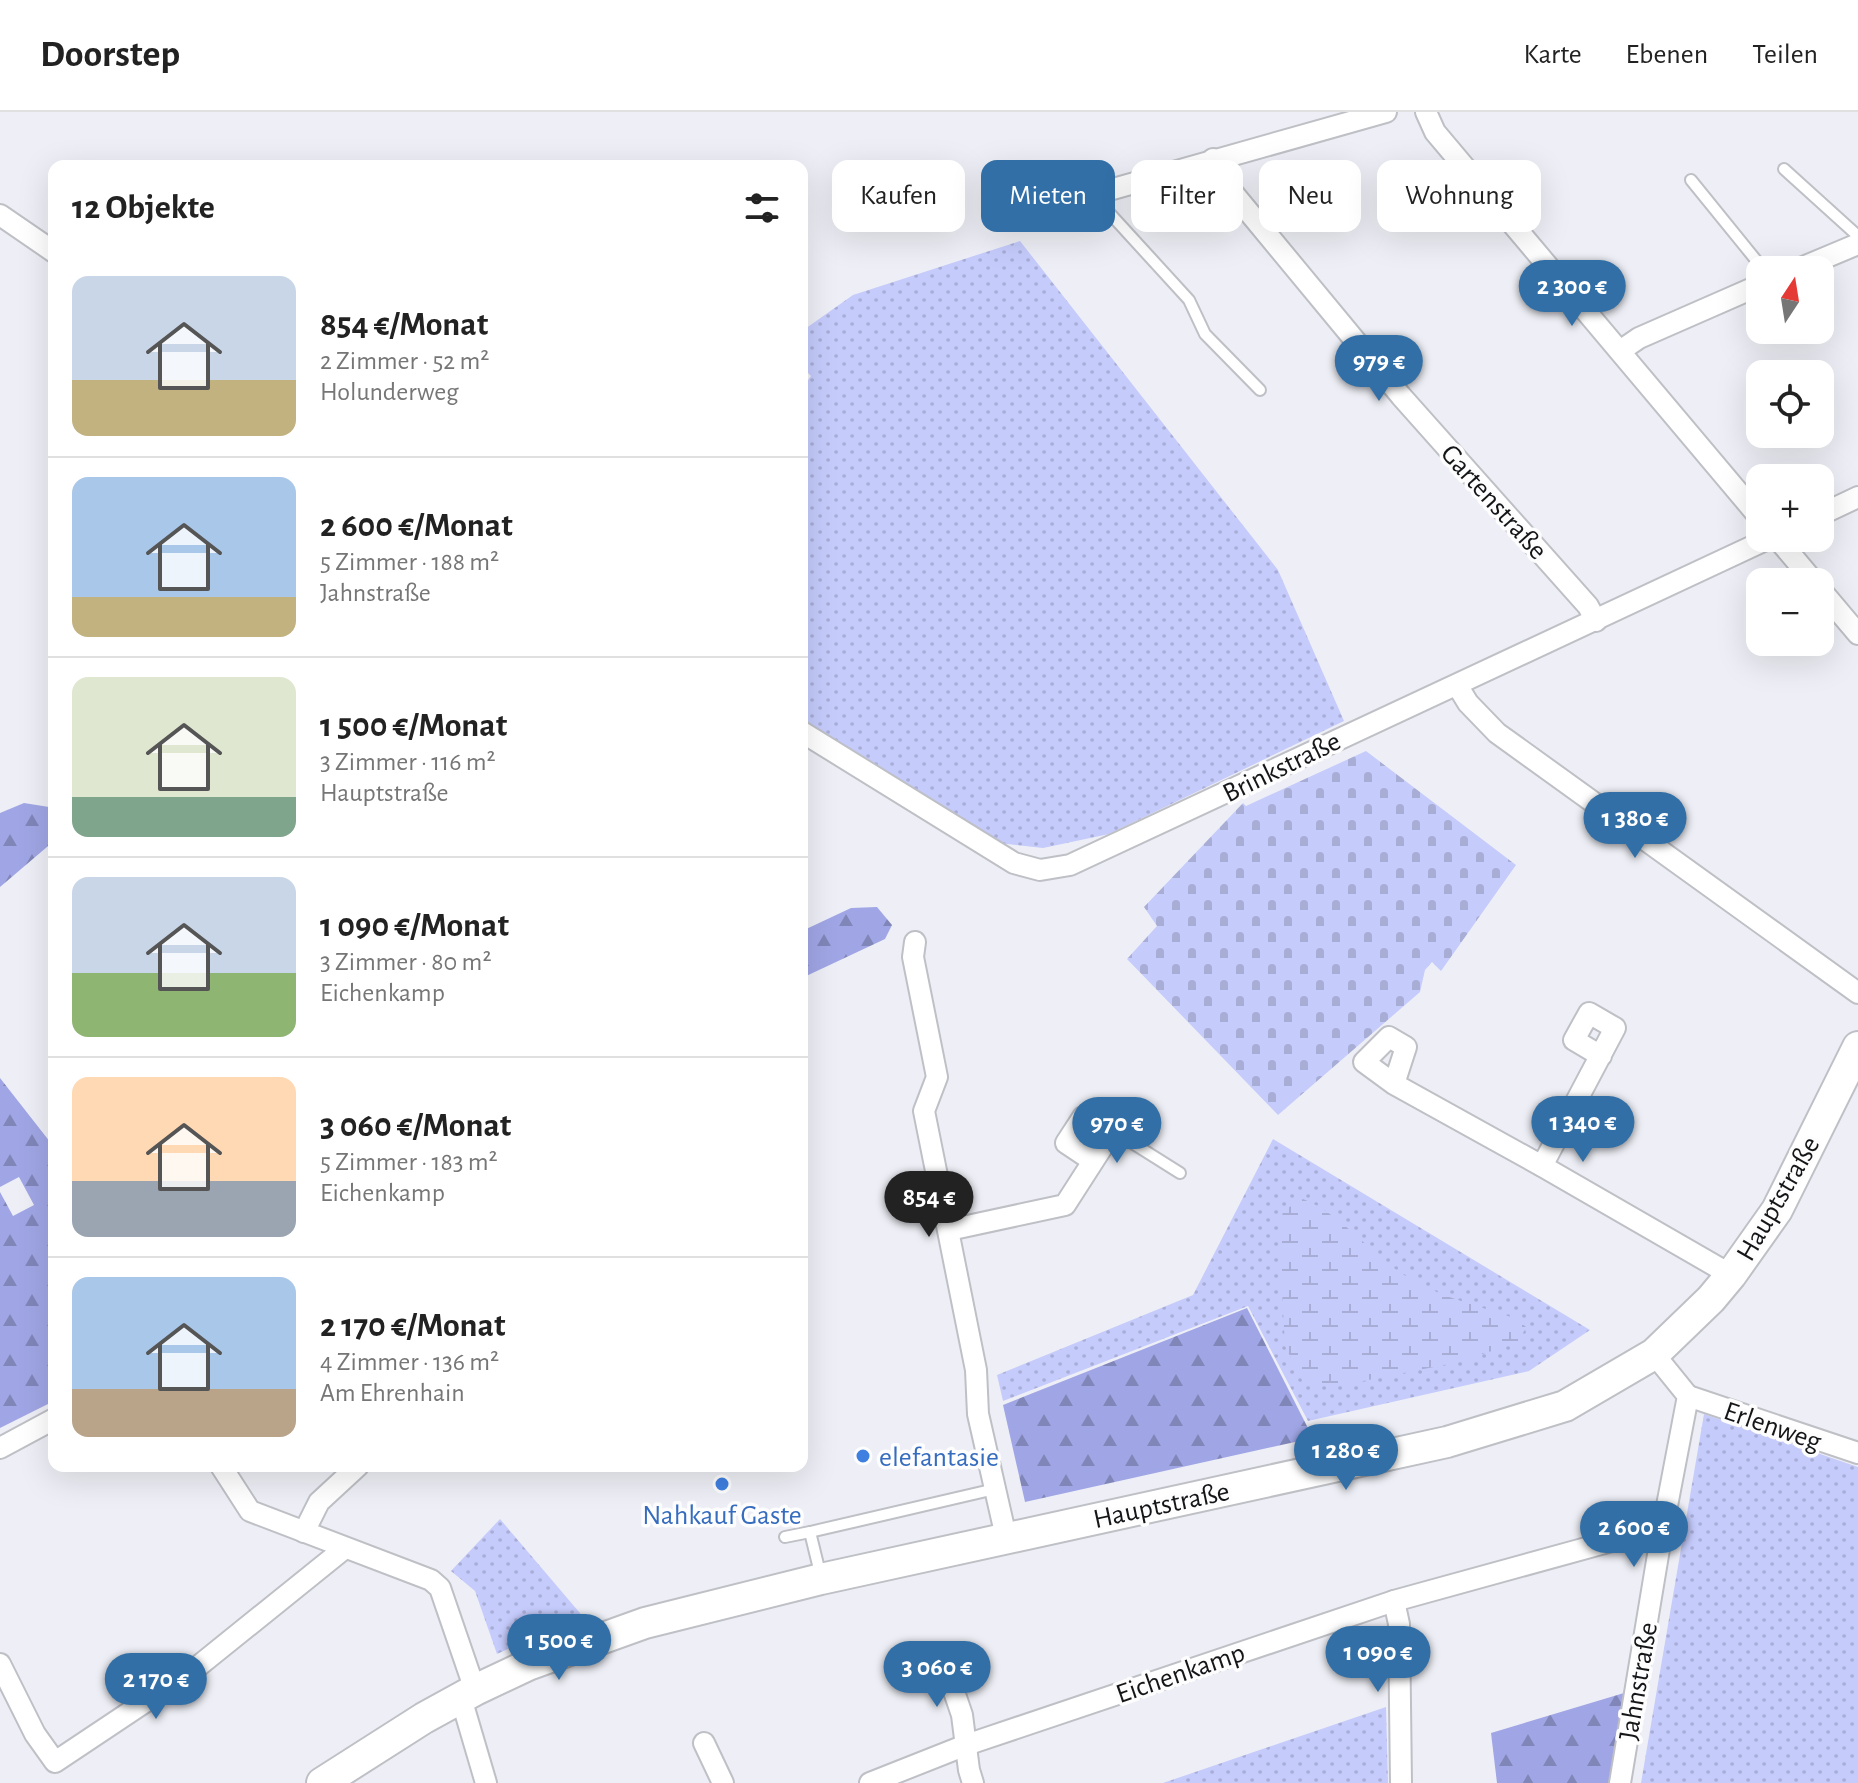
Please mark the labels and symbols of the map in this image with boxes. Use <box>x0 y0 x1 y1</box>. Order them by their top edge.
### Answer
north arrow <box>1746 256 1834 344</box>
pin: 2 300 € <box>1498 260 1646 328</box>
pin: 979 € <box>1323 335 1435 403</box>
street label: Gartenstraße <box>1435 440 1552 565</box>
street label: Brinkstraße <box>1219 727 1345 808</box>
pin: 1 380 € <box>1561 792 1709 860</box>
pin: 1 340 € <box>1509 1096 1657 1164</box>
pin: 970 € <box>1061 1097 1173 1165</box>
street label: Hauptstraße <box>1732 1132 1825 1266</box>
pin: 854 € <box>873 1171 985 1239</box>
street label: Erlenweg <box>1720 1397 1825 1457</box>
pin: 1 280 € <box>1272 1424 1420 1492</box>
place label: elefantasie <box>879 1444 999 1472</box>
marker: elefantasie <box>854 1447 872 1465</box>
marker: Nahkauf Gaste <box>713 1475 731 1493</box>
street label: Hauptstraße <box>1091 1478 1232 1534</box>
pin: 2 600 € <box>1560 1501 1708 1569</box>
place label: Nahkauf Gaste <box>642 1502 802 1530</box>
pin: 1 500 € <box>485 1614 633 1682</box>
street label: Jahnstraße <box>1615 1620 1663 1742</box>
pin: 1 090 € <box>1304 1626 1452 1694</box>
street label: Eichenkamp <box>1113 1639 1249 1709</box>
pin: 3 060 € <box>863 1641 1011 1709</box>
pin: 2 170 € <box>82 1653 230 1721</box>

